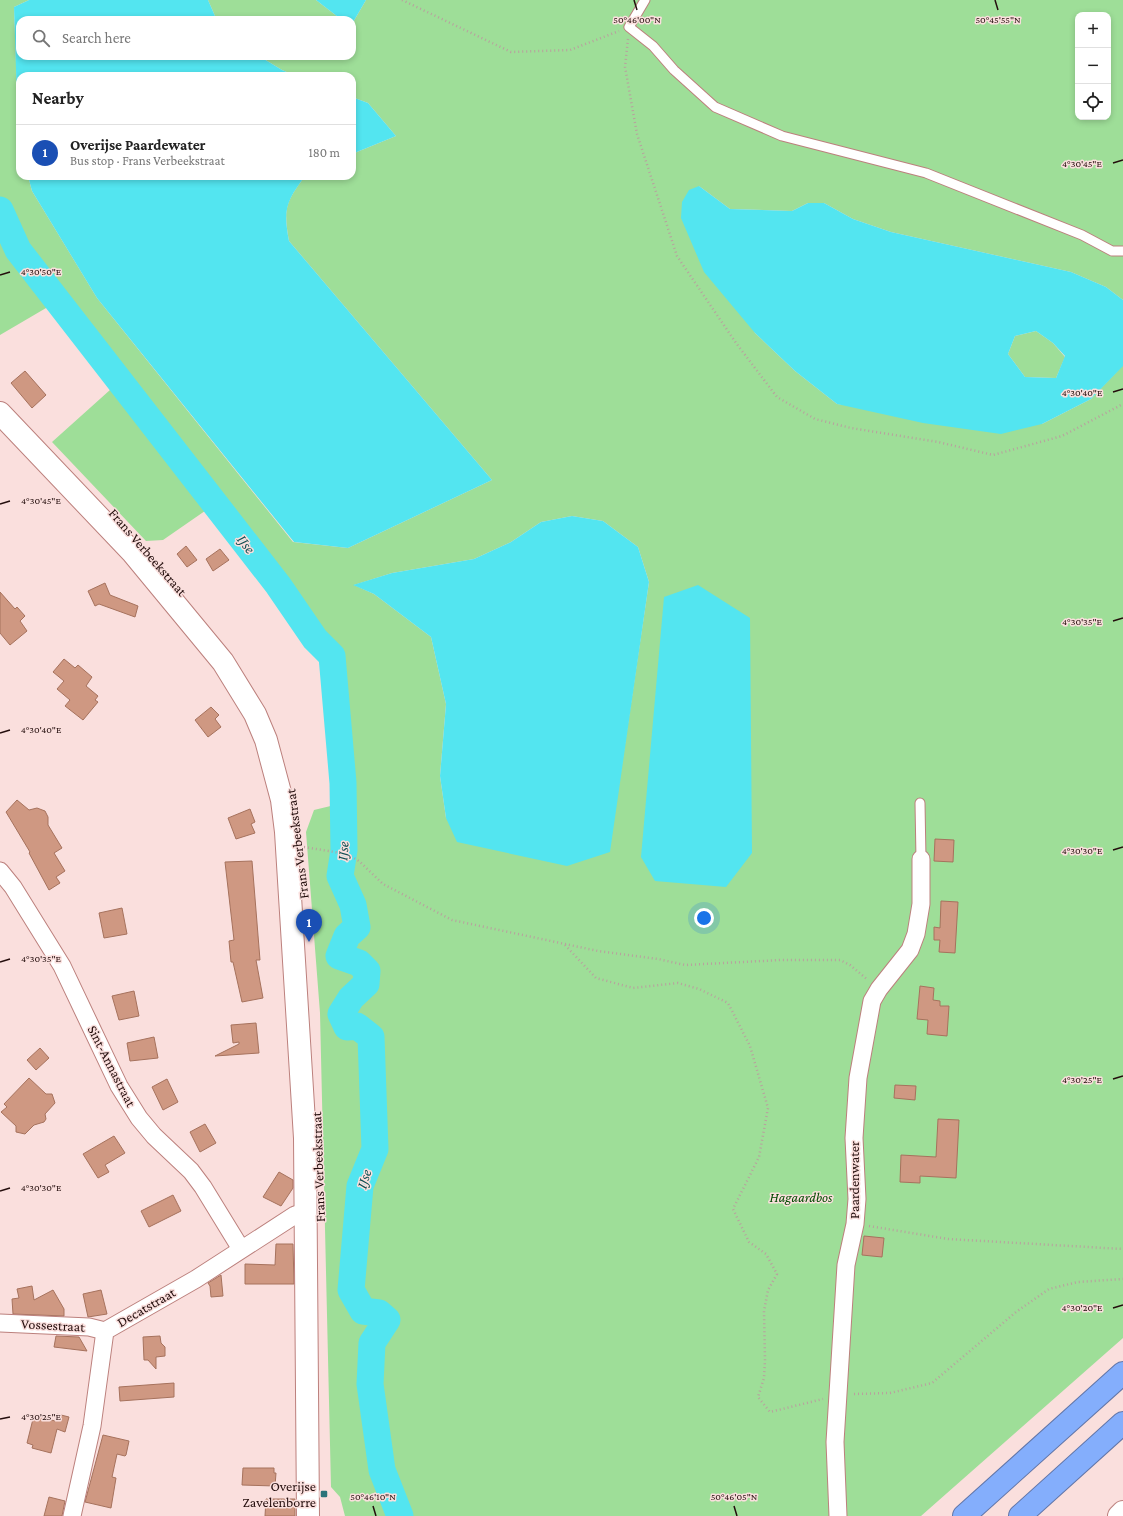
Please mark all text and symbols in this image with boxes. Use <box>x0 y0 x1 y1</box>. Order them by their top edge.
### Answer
map controls <box>1075 12 1111 120</box>
button: + <box>1075 12 1111 48</box>
text: 50°46'00"N <box>613 14 661 25</box>
text: 50°45'55"N <box>975 14 1021 25</box>
search box <box>16 16 356 60</box>
icon: search <box>30 27 52 49</box>
text: Search here <box>62 30 131 46</box>
button: − <box>1075 48 1111 84</box>
button: locate <box>1075 84 1111 120</box>
text: Nearby <box>32 89 84 108</box>
text: Overijse Paardewater <box>70 137 206 153</box>
text: 1 <box>43 145 47 160</box>
text: 180 m <box>308 145 340 160</box>
text: Bus stop · Frans Verbeekstraat <box>70 153 225 168</box>
text: 4°30'45"E <box>1062 158 1102 169</box>
text: 4°30'50"E <box>21 266 62 277</box>
text: 4°30'40"E <box>1062 387 1103 398</box>
text: 4°30'45"E <box>21 495 61 506</box>
street label: Frans Verbeekstraat <box>106 505 191 599</box>
water label: IJse <box>233 531 258 557</box>
text: 4°30'35"E <box>1062 616 1102 627</box>
text: 4°30'40"E <box>21 724 62 735</box>
street label: Frans Verbeekstraat <box>282 788 312 900</box>
water label: IJse <box>334 841 353 861</box>
text: 4°30'30"E <box>1062 845 1103 856</box>
your location <box>694 908 714 928</box>
pin: 1 <box>296 909 322 942</box>
text: 4°30'35"E <box>21 953 61 964</box>
street label: Sint-Annastraat <box>85 1023 140 1110</box>
text: 4°30'25"E <box>1062 1074 1103 1085</box>
street label: Frans Verbeekstraat <box>308 1111 328 1223</box>
street label: Paardenwater <box>846 1141 862 1219</box>
water label: IJse <box>354 1167 376 1191</box>
text: 4°30'30"E <box>21 1182 62 1193</box>
park label: Hagaardbos <box>770 1189 833 1205</box>
street label: Decatstraat <box>114 1284 178 1330</box>
text: 4°30'20"E <box>1062 1302 1103 1313</box>
street label: Vossestraat <box>21 1315 86 1335</box>
text: 4°30'25"E <box>21 1411 62 1422</box>
place label: Overijse Zavelenborre <box>243 1478 316 1510</box>
marker: Overijse Zavelenborre <box>319 1489 329 1499</box>
text: 50°46'10"N <box>350 1491 396 1502</box>
text: 50°46'05"N <box>711 1491 758 1502</box>

